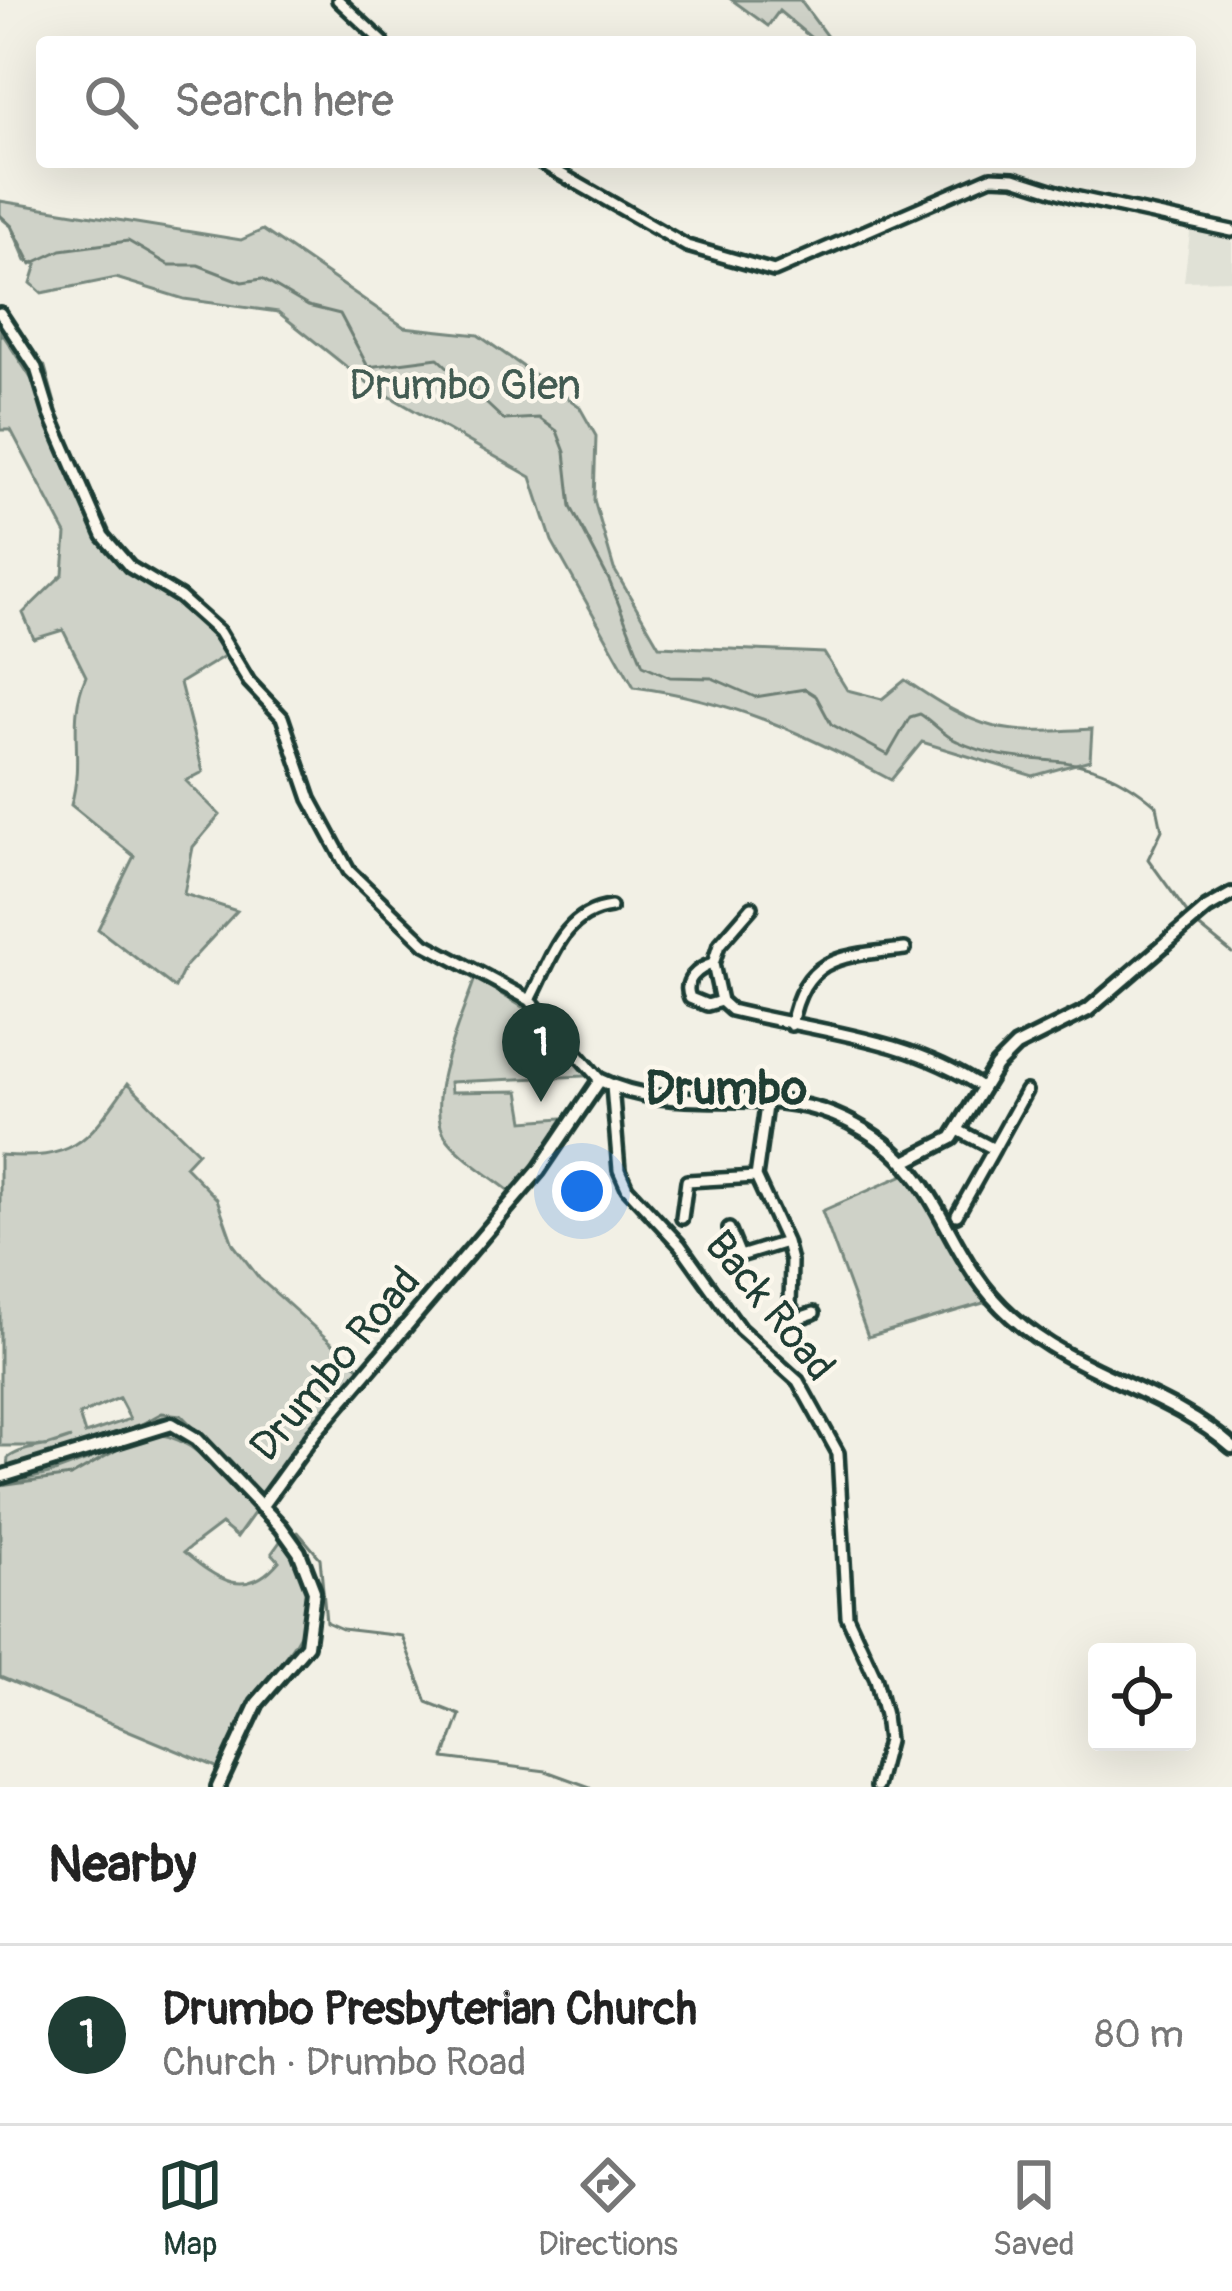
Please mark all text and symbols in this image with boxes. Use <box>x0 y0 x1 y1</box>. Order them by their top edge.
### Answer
search box <box>36 36 1196 168</box>
icon: search <box>78 69 144 135</box>
text: Search here <box>174 74 394 130</box>
park label: Drumbo Glen <box>349 360 581 412</box>
pin: 1 <box>502 1003 580 1102</box>
district label: Drumbo <box>645 1059 807 1119</box>
your location <box>552 1161 612 1221</box>
street label: Back Road <box>693 1221 846 1392</box>
street label: Drumbo Road <box>239 1257 432 1472</box>
map controls <box>1088 1643 1196 1751</box>
button: locate <box>1088 1643 1196 1751</box>
text: Nearby <box>48 1833 196 1897</box>
text: Drumbo Presbyterian Church <box>162 1982 697 2038</box>
text: 1 <box>79 2010 95 2059</box>
text: 80 m <box>1095 2010 1184 2059</box>
text: Church · Drumbo Road <box>162 2038 526 2087</box>
tab: Map <box>157 2152 223 2265</box>
tab: Directions <box>538 2152 678 2265</box>
tab: Saved <box>993 2152 1075 2265</box>

